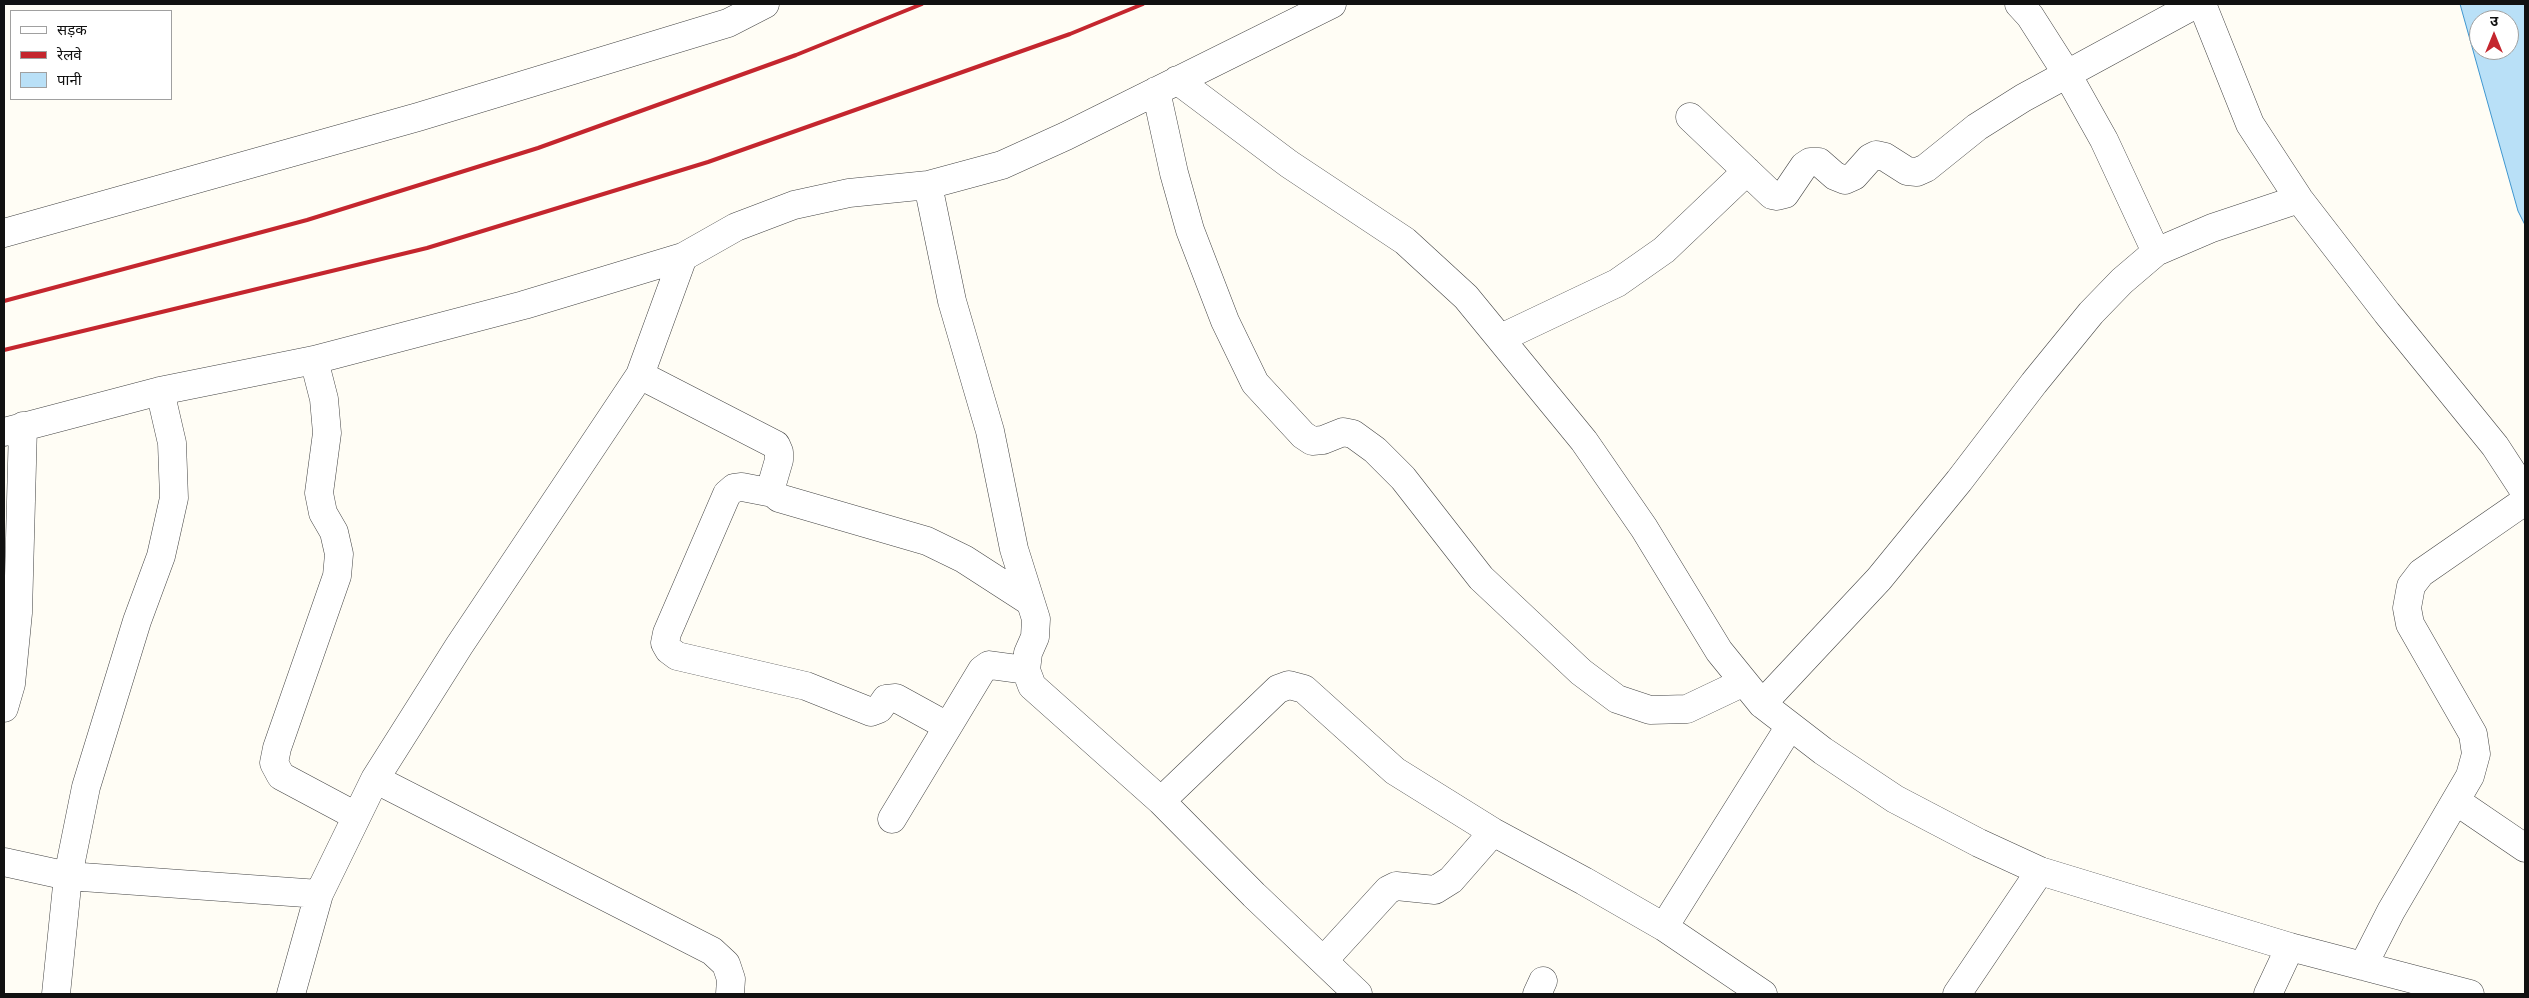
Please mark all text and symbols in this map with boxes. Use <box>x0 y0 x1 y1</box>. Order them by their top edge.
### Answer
legend <box>10 10 172 100</box>
north arrow <box>2469 10 2519 60</box>
text: उ <box>2490 11 2498 30</box>
text: सड़क <box>57 19 87 39</box>
text: रेलवे <box>57 44 82 64</box>
text: पानी <box>57 69 82 89</box>

